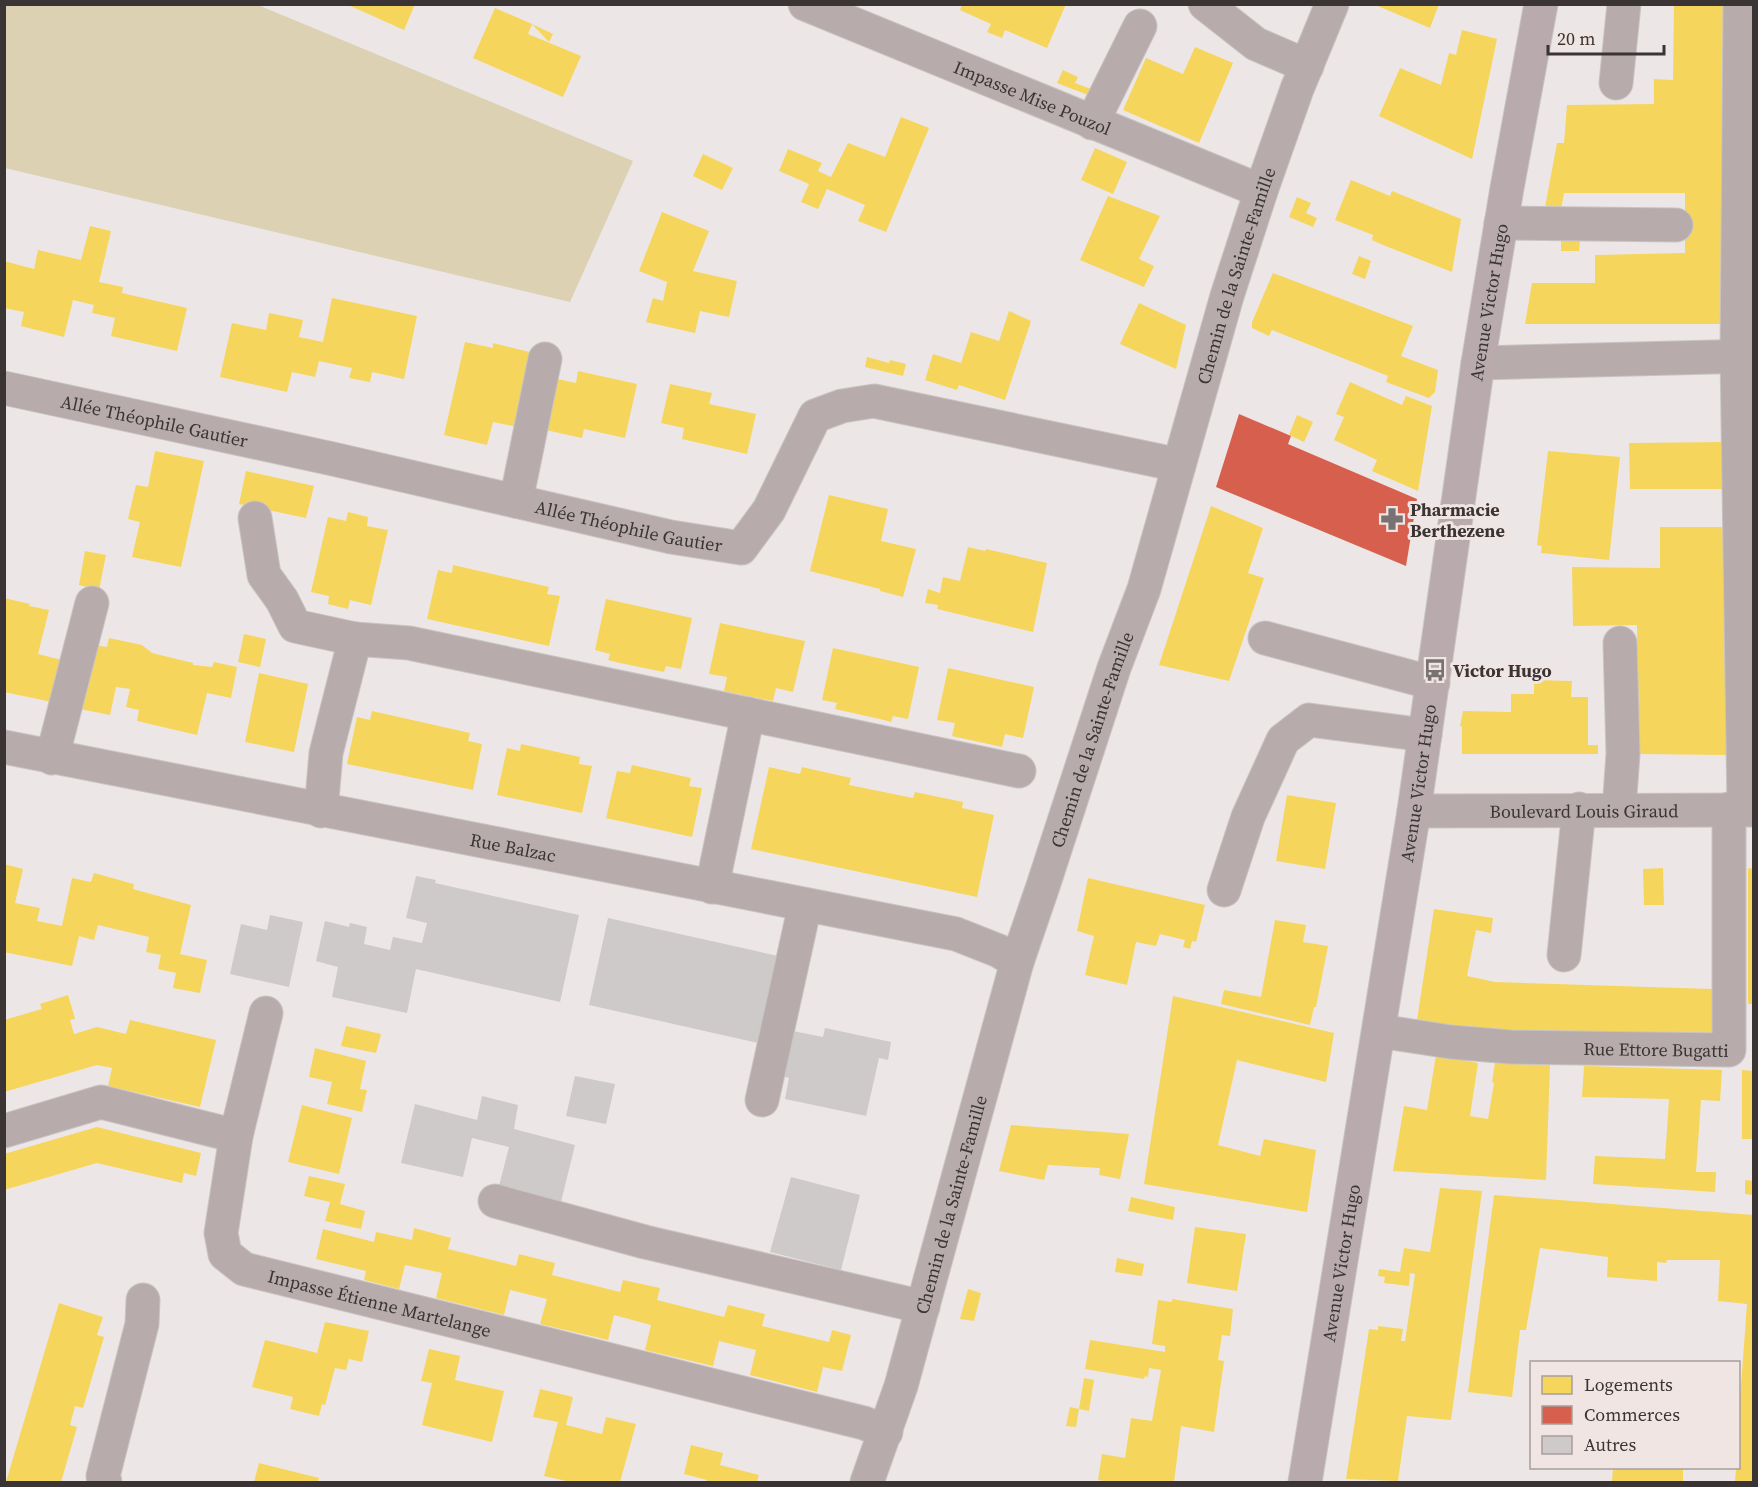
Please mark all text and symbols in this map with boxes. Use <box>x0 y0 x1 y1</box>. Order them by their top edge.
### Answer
scale bar <box>1548 18 1664 56</box>
text: 20 m <box>1557 26 1595 51</box>
street label: Impasse Mise Pouzol <box>950 54 1115 141</box>
street label: Chemin de la Sainte-Famille <box>1190 164 1281 387</box>
street label: Avenue Victor Hugo <box>1463 221 1513 383</box>
street label: Allée Théophile Gautier <box>59 388 251 453</box>
street label: Allée Théophile Gautier <box>533 494 725 557</box>
place label: Pharmacie Berthezene <box>1410 497 1505 543</box>
pharmacy icon: Pharmacie Berthezene <box>1379 506 1405 532</box>
street label: Chemin de la Sainte-Famille <box>1044 628 1139 851</box>
bus stop icon: Victor Hugo <box>1422 657 1448 683</box>
place label: Victor Hugo <box>1453 658 1552 683</box>
street label: Avenue Victor Hugo <box>1393 702 1442 864</box>
street label: Boulevard Louis Giraud <box>1490 798 1678 823</box>
street label: Rue Balzac <box>468 826 559 868</box>
street label: Rue Ettore Bugatti <box>1583 1035 1729 1062</box>
street label: Chemin de la Sainte-Famille <box>909 1092 993 1317</box>
street label: Avenue Victor Hugo <box>1315 1182 1366 1344</box>
street label: Impasse Étienne Martelange <box>265 1263 494 1342</box>
legend <box>1530 1361 1740 1469</box>
text: Logements <box>1584 1372 1673 1397</box>
text: Commerces <box>1584 1402 1680 1427</box>
text: Autres <box>1584 1432 1637 1457</box>

